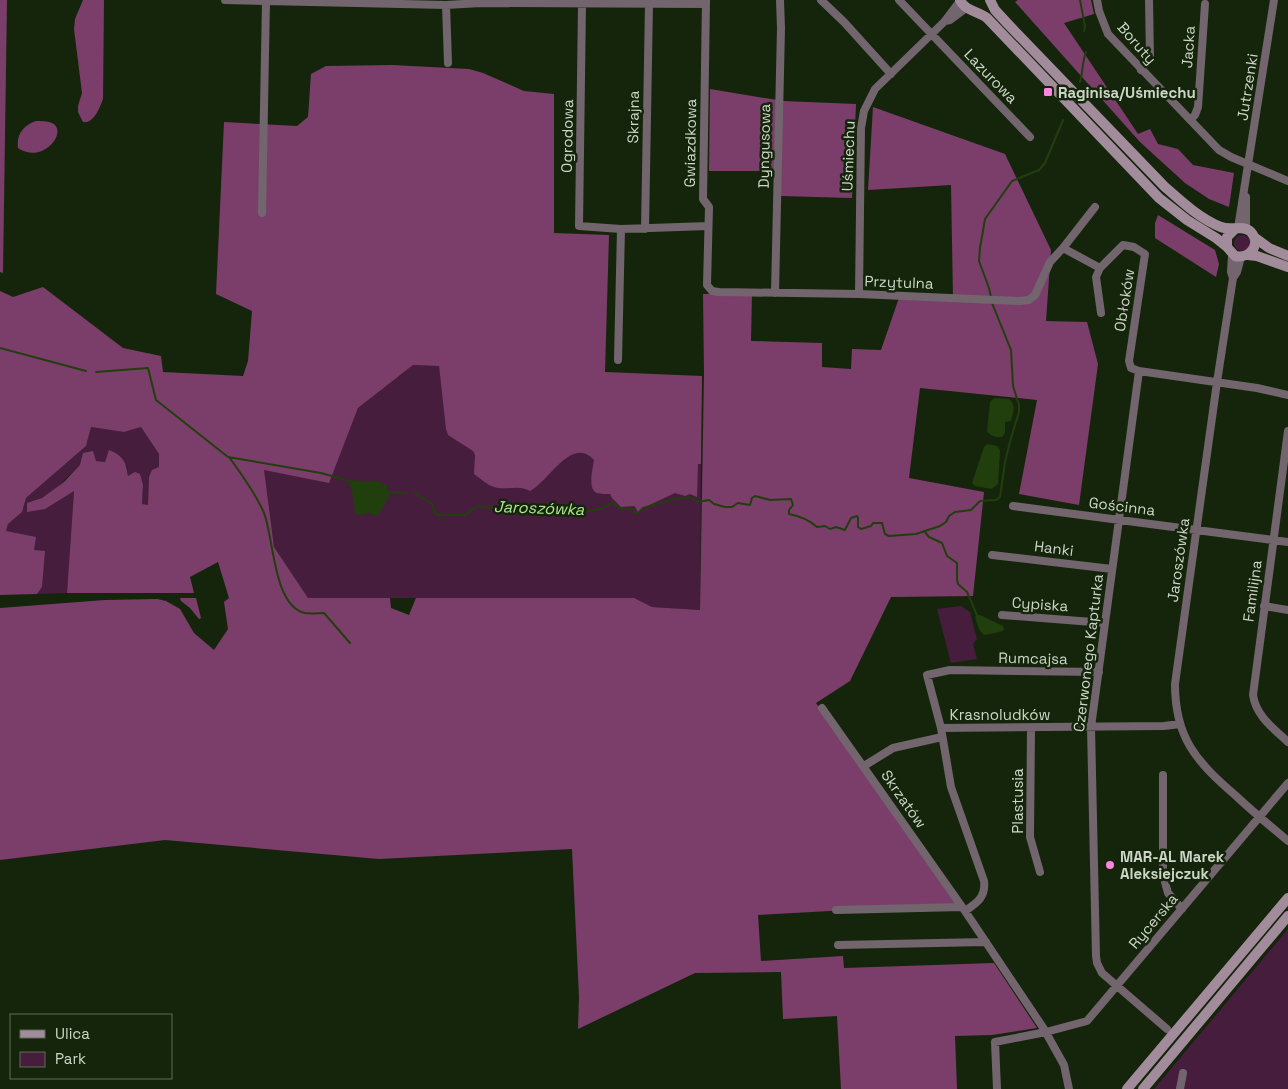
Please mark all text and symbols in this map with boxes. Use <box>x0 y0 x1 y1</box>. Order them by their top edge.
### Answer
street label: Boruty <box>1113 18 1161 68</box>
street label: Jacka <box>1177 25 1199 69</box>
street label: Lazurowa <box>960 45 1022 108</box>
street label: Jutrzenki <box>1232 52 1262 122</box>
place label: Raginisa/Uśmiechu <box>1058 83 1196 102</box>
marker: Raginisa/Uśmiechu <box>1042 86 1054 98</box>
street label: Skrajna <box>623 90 643 144</box>
street label: Gwiazdkowa <box>680 98 700 188</box>
street label: Ogrodowa <box>557 99 577 173</box>
street label: Dyngusowa <box>754 103 774 188</box>
street label: Uśmiechu <box>837 120 859 192</box>
street label: Obłoków <box>1110 267 1138 333</box>
street label: Przytulna <box>864 271 934 293</box>
street label: Gościnna <box>1088 493 1157 520</box>
water label: Jaroszówka <box>493 496 585 520</box>
street label: Jaroszówka <box>1163 516 1193 603</box>
street label: Hanki <box>1033 536 1075 560</box>
street label: Familijna <box>1238 559 1266 623</box>
street label: Czerwonego Kapturka <box>1069 573 1107 733</box>
street label: Cypiska <box>1011 593 1069 615</box>
street label: Rumcajsa <box>998 648 1068 668</box>
street label: Krasnoludków <box>950 705 1050 724</box>
street label: Skrzatów <box>877 766 931 832</box>
street label: Plastusia <box>1008 768 1027 834</box>
place label: MAR-AL Marek Aleksiejczuk <box>1120 847 1225 883</box>
marker: MAR-AL Marek Aleksiejczuk <box>1104 859 1116 871</box>
street label: Rycerska <box>1124 889 1182 953</box>
legend <box>10 1014 172 1079</box>
text: Ulica <box>55 1024 90 1043</box>
text: Park <box>55 1049 86 1068</box>

